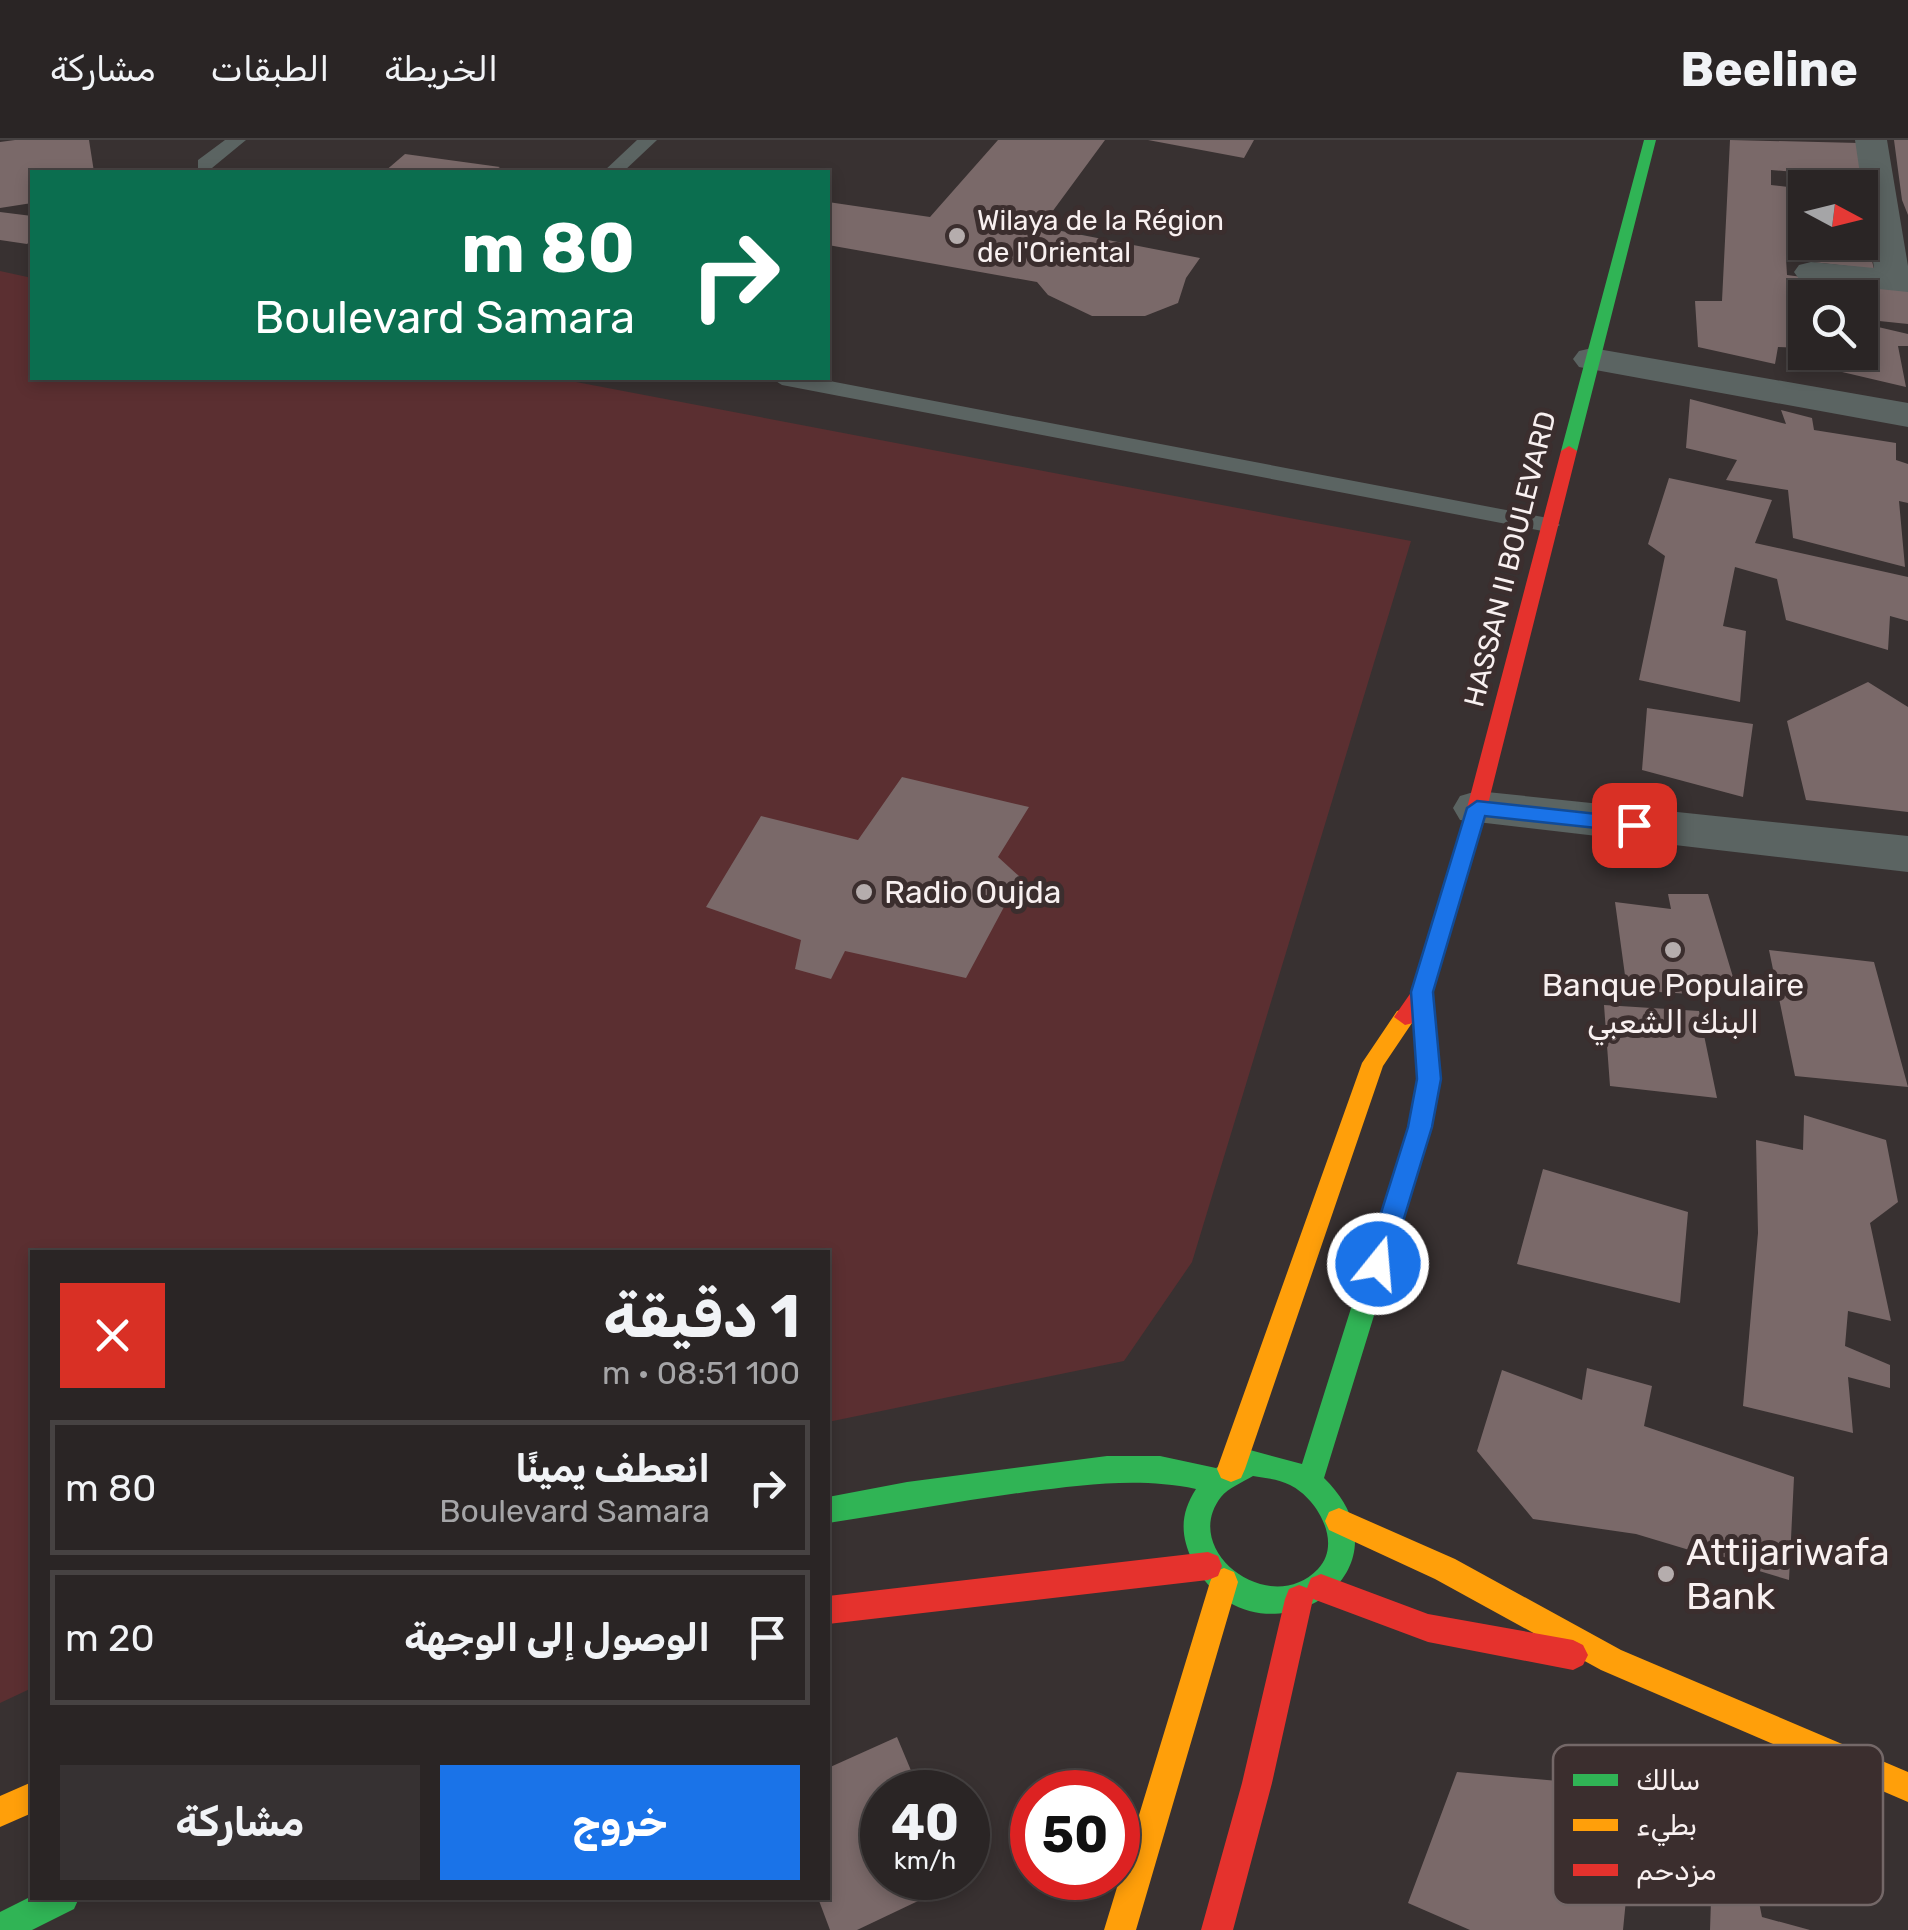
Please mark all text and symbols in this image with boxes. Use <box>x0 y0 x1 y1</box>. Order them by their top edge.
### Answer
text: Beeline <box>1680 41 1858 98</box>
text: مشاركة <box>50 48 156 90</box>
text: الطبقات <box>211 48 329 90</box>
text: الخريطة <box>384 48 498 90</box>
north arrow <box>1788 170 1878 260</box>
map controls <box>1788 170 1878 370</box>
place label: Wilaya de la Région de l'Oriental <box>977 204 1224 269</box>
text: 80 m <box>461 207 635 290</box>
icon: right <box>670 210 800 340</box>
marker: Wilaya de la Région de l'Oriental <box>946 225 968 247</box>
button: search <box>1788 280 1878 370</box>
text: Boulevard Samara <box>254 291 635 344</box>
street label: HASSAN II BOULEVARD <box>1457 408 1563 710</box>
pin <box>1592 783 1677 868</box>
icon: arrive <box>1607 798 1662 853</box>
place label: Radio Oujda <box>884 873 1062 911</box>
marker: Radio Oujda <box>853 881 875 903</box>
marker: Banque Populaire البنك الشعبي <box>1662 939 1684 961</box>
place label: Banque Populaire البنك الشعبي <box>1542 966 1804 1046</box>
position arrow <box>1326 1212 1430 1316</box>
text: 1 دقيقة <box>603 1281 800 1352</box>
button: close <box>60 1283 165 1388</box>
text: 100 m · 08:51 <box>602 1354 800 1392</box>
text: انعطف يمينًا <box>515 1446 710 1492</box>
icon: right <box>740 1460 795 1515</box>
text: 80 m <box>65 1465 156 1511</box>
text: Boulevard Samara <box>439 1492 710 1530</box>
place label: Attijariwafa Bank <box>1686 1529 1890 1619</box>
marker: Attijariwafa Bank <box>1655 1563 1677 1585</box>
icon: arrive <box>740 1610 795 1665</box>
text: 20 m <box>65 1615 155 1661</box>
text: الوصول إلى الوجهة <box>404 1615 710 1661</box>
legend <box>1553 1745 1883 1905</box>
text: سالك <box>1636 1764 1700 1797</box>
button: مشاركة <box>60 1765 420 1880</box>
button: خروج <box>440 1765 800 1880</box>
speed limit sign: 50 <box>1010 1770 1140 1900</box>
text: 40 <box>891 1793 959 1853</box>
text: بطيء <box>1636 1809 1697 1847</box>
text: km/h <box>894 1846 956 1875</box>
text: مزدحم <box>1636 1854 1716 1889</box>

